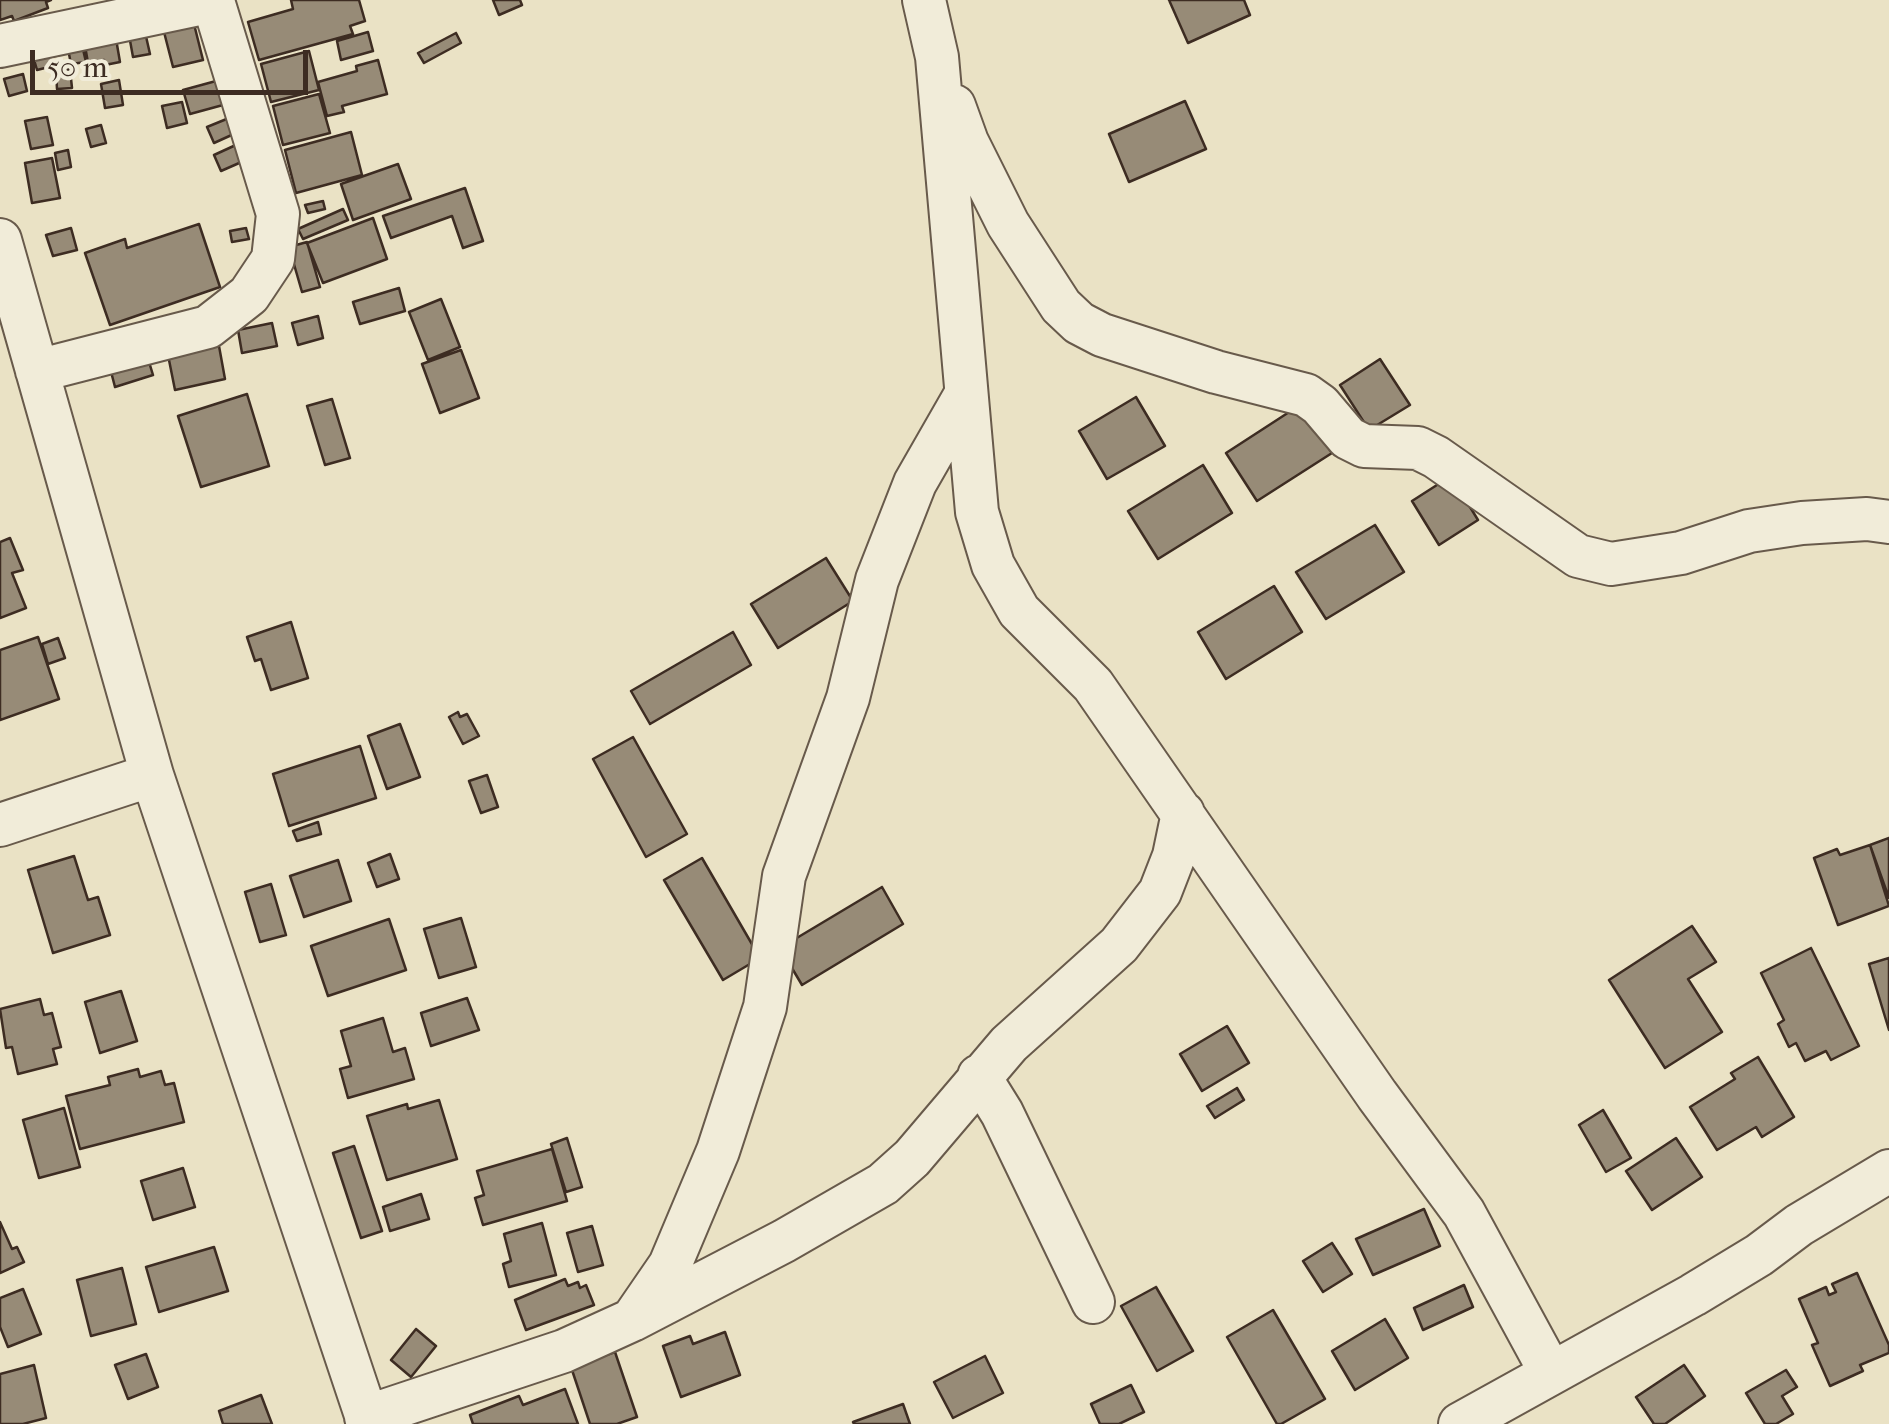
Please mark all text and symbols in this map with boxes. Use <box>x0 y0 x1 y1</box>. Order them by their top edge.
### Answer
scale bar <box>35 30 312 92</box>
text: 50 m <box>47 50 108 85</box>

